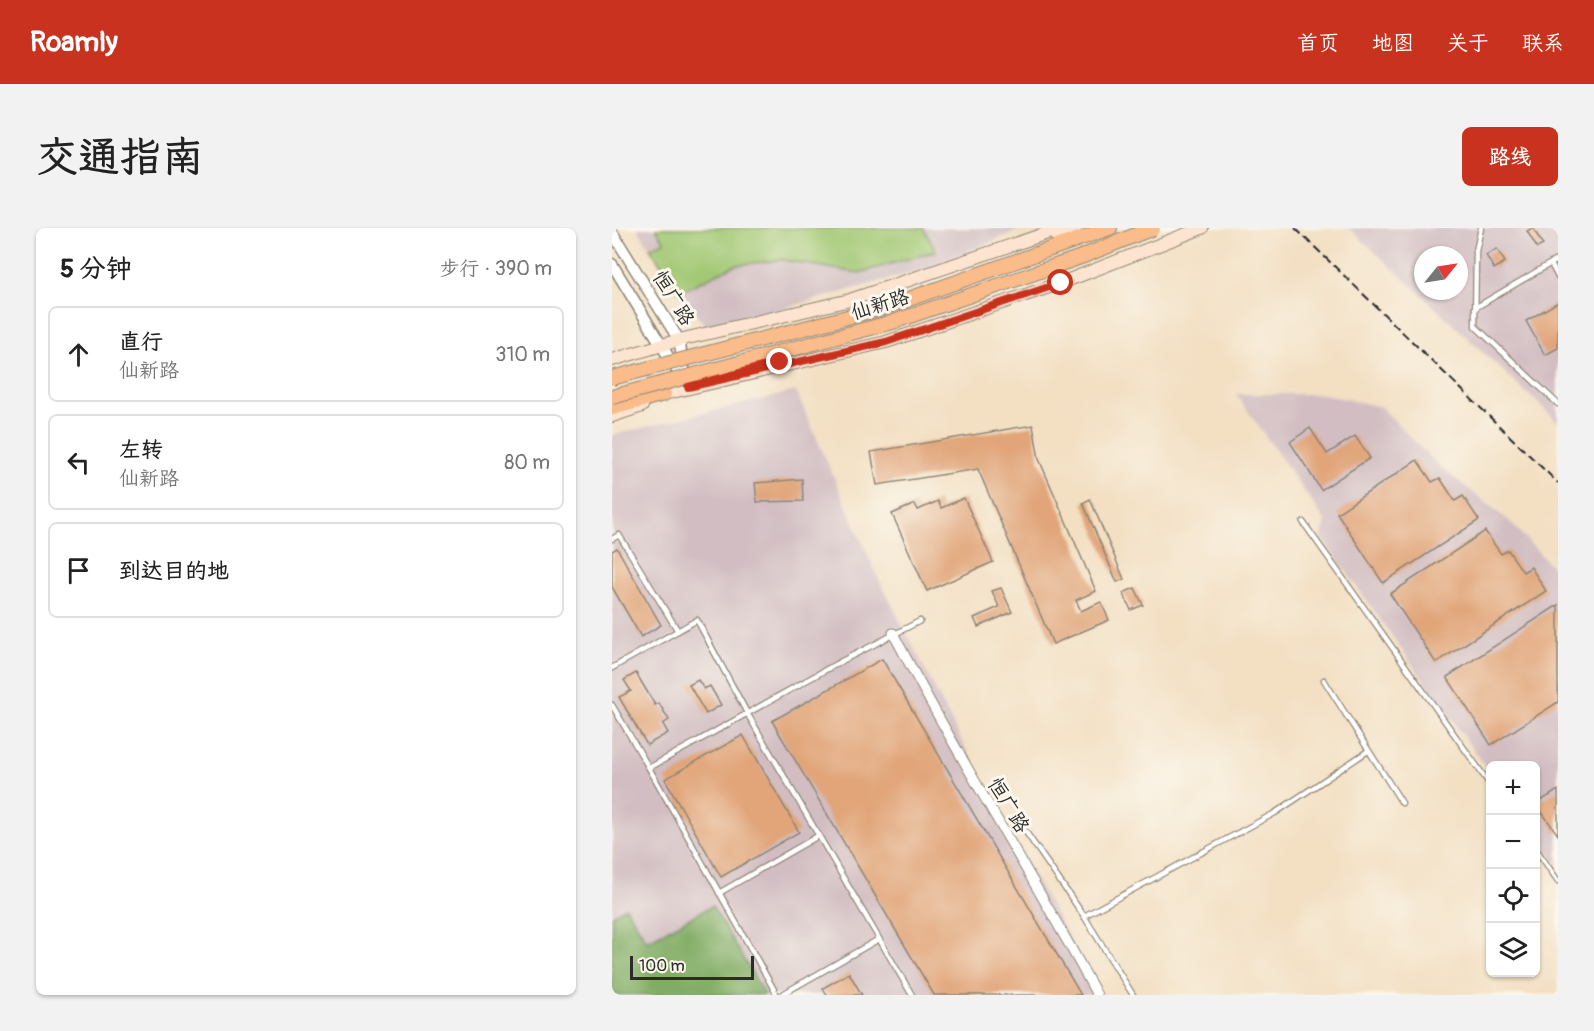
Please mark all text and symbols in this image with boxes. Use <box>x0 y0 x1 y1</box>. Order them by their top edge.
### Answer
text: Roamly <box>30 25 118 60</box>
text: 首页 <box>1297 30 1339 57</box>
text: 地图 <box>1372 30 1414 57</box>
text: 关于 <box>1447 30 1489 57</box>
text: 联系 <box>1522 30 1564 57</box>
button: 路线 <box>1462 127 1558 186</box>
text: 交通指南 <box>36 132 204 184</box>
north arrow <box>1414 246 1468 300</box>
text: 5 分钟 <box>60 253 132 285</box>
text: 步行 · 390 m <box>440 256 552 281</box>
street label: 恒广路 <box>647 266 701 331</box>
route start <box>1047 269 1073 295</box>
street label: 仙新路 <box>848 283 913 325</box>
text: 直行 <box>119 328 163 356</box>
icon: ahead <box>62 338 95 371</box>
text: 310 m <box>495 342 550 367</box>
route end <box>766 348 792 374</box>
text: 仙新路 <box>119 358 179 383</box>
text: 左转 <box>119 436 163 464</box>
icon: left <box>62 446 95 479</box>
text: 80 m <box>504 450 550 475</box>
text: 仙新路 <box>119 466 179 491</box>
icon: arrive <box>62 554 95 587</box>
text: 到达目的地 <box>119 557 229 585</box>
map controls <box>1486 761 1540 977</box>
button: + <box>1486 761 1540 815</box>
street label: 恒广路 <box>982 773 1035 838</box>
button: − <box>1486 815 1540 869</box>
button: locate <box>1486 869 1540 923</box>
button: layers <box>1486 923 1540 977</box>
scale bar <box>630 953 754 980</box>
text: 100 m <box>639 956 685 976</box>

